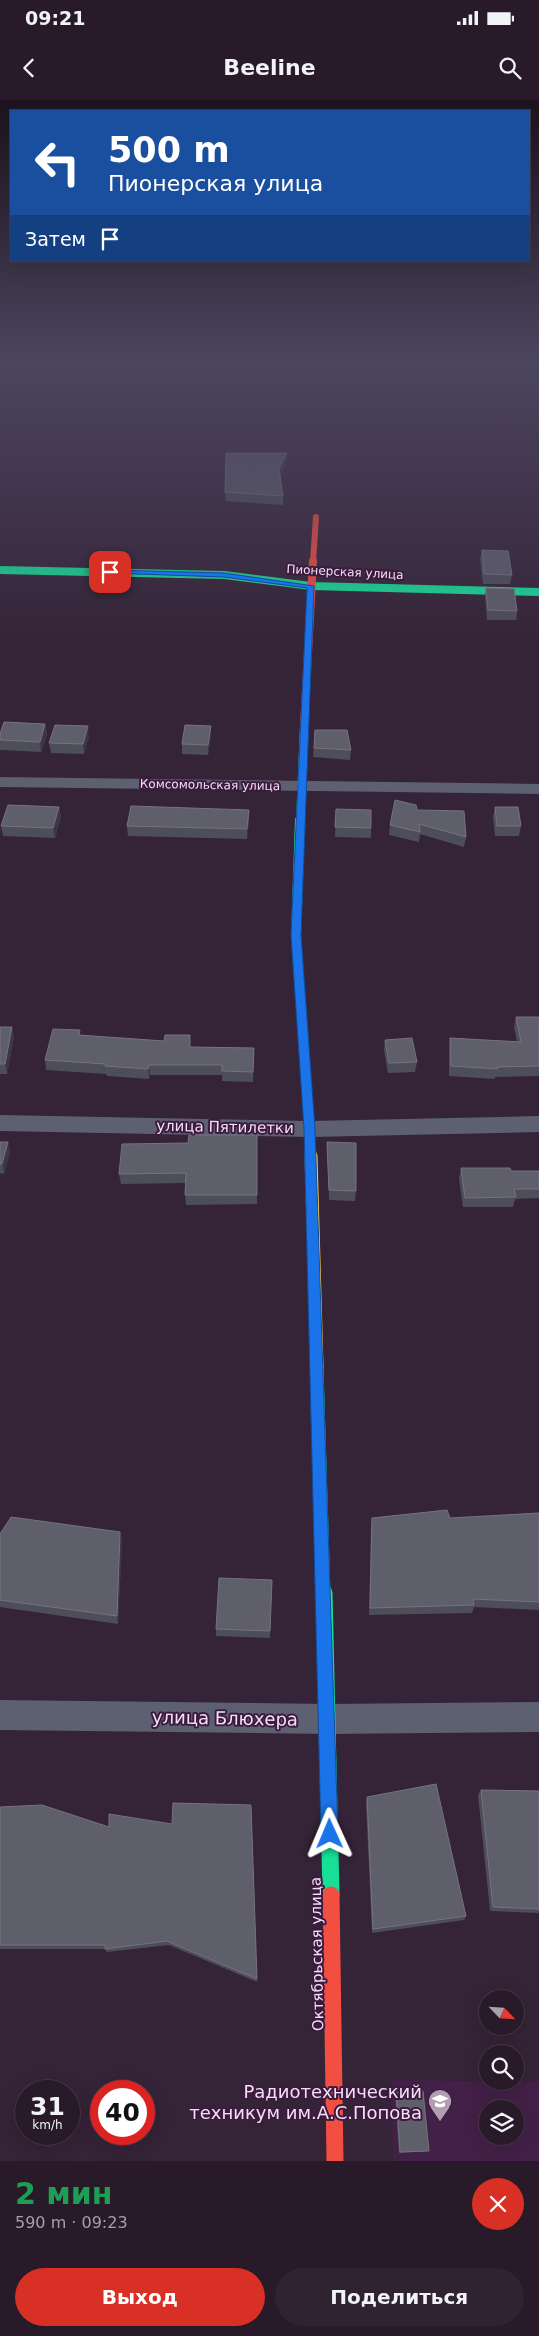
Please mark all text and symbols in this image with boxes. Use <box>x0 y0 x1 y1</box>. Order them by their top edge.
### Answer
text: 09:21 <box>25 7 85 29</box>
icon: back <box>15 54 43 82</box>
icon: search <box>496 54 524 82</box>
text: Beeline <box>223 55 316 80</box>
icon: left <box>25 130 90 195</box>
text: 500 m <box>108 130 230 170</box>
text: Пионерская улица <box>108 171 323 196</box>
icon: arrive <box>96 225 124 253</box>
text: Затем <box>25 228 86 250</box>
pin <box>89 551 131 593</box>
icon: arrive <box>96 558 124 586</box>
street label: Пионерская улица <box>286 562 404 582</box>
street label: Комсомольская улица <box>140 777 280 793</box>
street label: улица Пятилетки <box>156 1117 294 1137</box>
street label: улица Блюхера <box>152 1706 298 1730</box>
position arrow <box>303 1807 355 1859</box>
street label: Октябрьская улица <box>307 1877 327 2031</box>
north arrow <box>479 1990 524 2035</box>
map controls <box>479 1990 524 2145</box>
button: search <box>479 2045 524 2090</box>
speed limit sign: 40 <box>90 2080 155 2145</box>
place label: Радиотехнический техникум им.А.С.Попова <box>189 2081 422 2123</box>
school or university icon: Радиотехнический техникум им.А.С.Попова <box>427 2088 453 2122</box>
text: 31 <box>30 2092 65 2121</box>
button: layers <box>479 2100 524 2145</box>
text: km/h <box>32 2118 63 2132</box>
text: 2 мин <box>15 2176 113 2211</box>
button: close <box>472 2178 524 2230</box>
text: 590 m · 09:23 <box>15 2213 128 2232</box>
button: Выход <box>15 2268 265 2326</box>
button: Поделиться <box>275 2268 524 2326</box>

